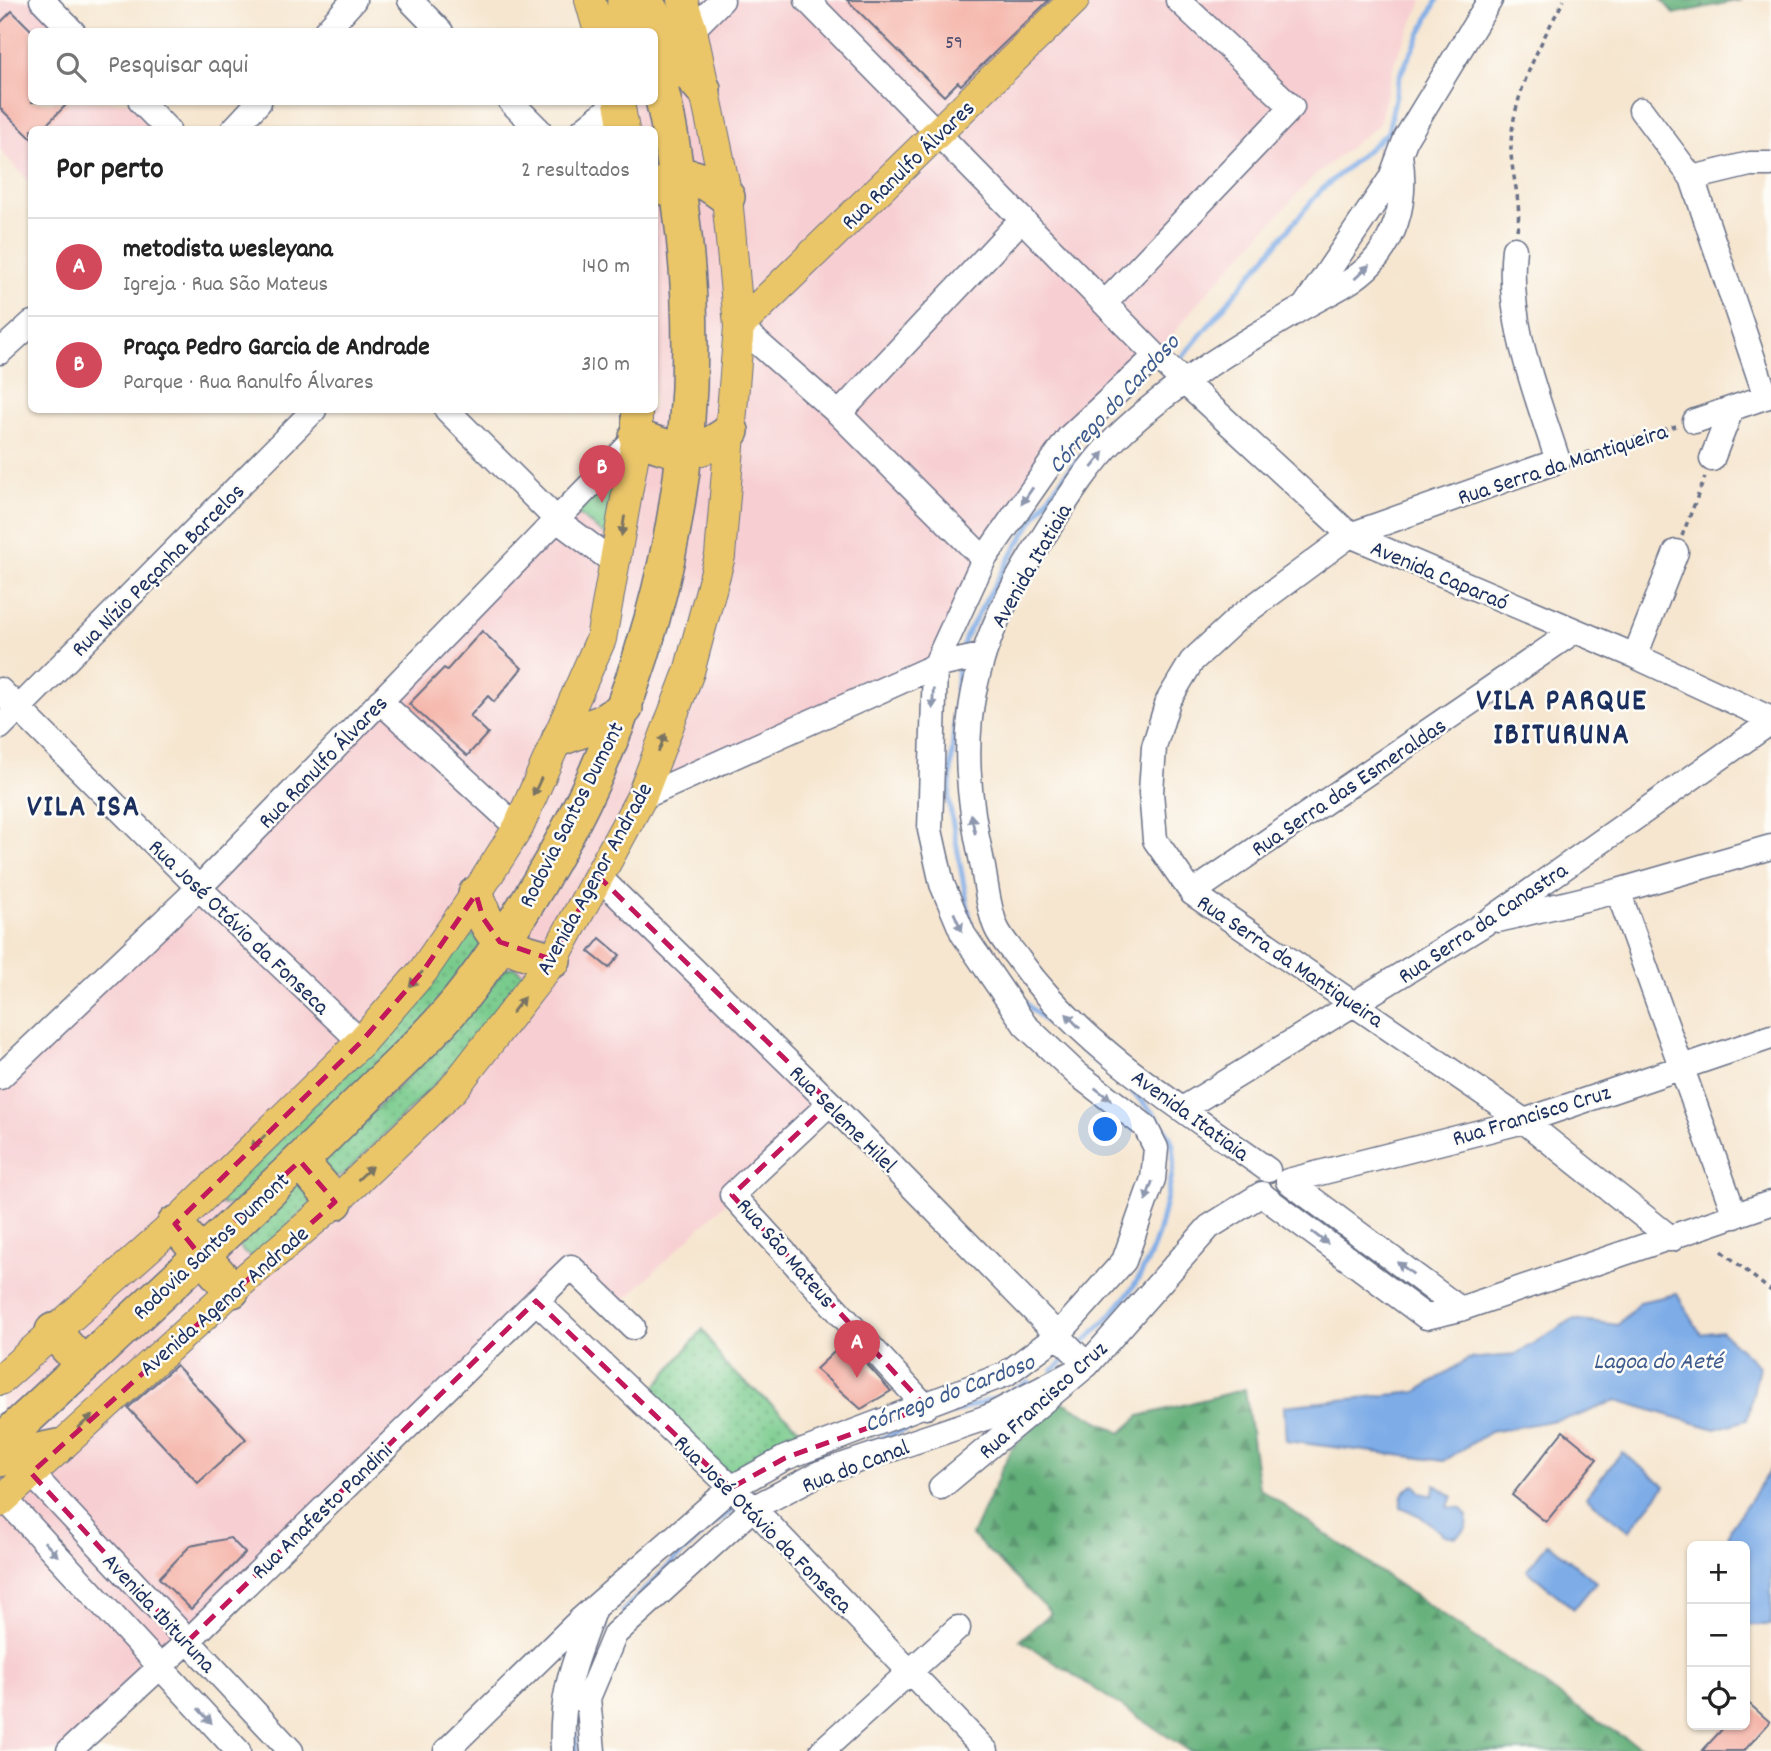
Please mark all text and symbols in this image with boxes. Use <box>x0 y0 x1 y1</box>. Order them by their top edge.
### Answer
search box <box>28 28 658 105</box>
house number: 59 <box>945 31 963 58</box>
icon: search <box>52 48 90 86</box>
text: Pesquisar aqui <box>108 48 248 85</box>
street label: Rua Ranulfo Álvares <box>835 94 984 239</box>
text: Por perto <box>56 150 164 193</box>
text: 2 resultados <box>521 155 630 188</box>
text: metodista wesleyana <box>123 232 333 269</box>
text: A <box>73 251 85 284</box>
text: 140 m <box>582 251 630 284</box>
one-way arrow <box>1354 263 1371 280</box>
text: Igreja · Rua São Mateus <box>123 269 328 302</box>
water label: Córrego do Cardoso <box>1041 327 1190 482</box>
text: Praça Pedro Garcia de Andrade <box>123 330 430 367</box>
text: B <box>74 349 84 382</box>
text: 310 m <box>581 349 630 382</box>
text: Parque · Rua Ranulfo Álvares <box>123 367 374 400</box>
street label: Rua Serra da Mantiqueira <box>1454 416 1673 516</box>
pin: B <box>579 445 625 503</box>
one-way arrow <box>1091 451 1106 469</box>
street label: Rua Nízio Peçanha Barcelos <box>65 477 254 666</box>
one-way arrow <box>1020 487 1034 505</box>
street label: Avenida Itatiaia <box>984 497 1083 635</box>
one-way arrow <box>617 515 628 537</box>
street label: Avenida Caparaó <box>1365 533 1513 621</box>
district label: VILA PARQUE IBITURUNA <box>1476 682 1648 759</box>
one-way arrow <box>928 688 939 710</box>
street label: Rua Ranulfo Álvares <box>252 689 397 838</box>
street label: Rua Serra das Esmeraldas <box>1246 711 1454 867</box>
street label: Rodovia Santos Dumont <box>512 717 634 914</box>
one-way arrow <box>657 732 668 753</box>
street label: Avenida Agenor Andrade <box>529 777 663 982</box>
one-way arrow <box>531 777 543 797</box>
district label: VILA ISA <box>27 788 141 831</box>
one-way arrow <box>968 813 979 835</box>
street label: Rua José Otávio da Fonseca <box>139 833 337 1025</box>
street label: Rua Serra da Canastra <box>1392 855 1576 994</box>
street label: Rua Serra da Mantiqueira <box>1189 888 1390 1038</box>
one-way arrow <box>952 912 964 932</box>
one-way arrow <box>409 970 424 987</box>
one-way arrow <box>510 997 525 1015</box>
one-way arrow <box>1065 1013 1081 1030</box>
street label: Rua Seleme Hilel <box>780 1059 904 1182</box>
street label: Avenida Itatiaia <box>1123 1063 1256 1172</box>
street label: Rua Francisco Cruz <box>1449 1078 1615 1157</box>
one-way arrow <box>1094 1087 1112 1101</box>
your location <box>1088 1112 1122 1146</box>
one-way arrow <box>250 1134 267 1151</box>
street label: Rodovia Santos Dumont <box>126 1166 298 1329</box>
one-way arrow <box>356 1166 373 1182</box>
one-way arrow <box>1143 1180 1154 1201</box>
street label: Rua São Mateus <box>727 1192 842 1317</box>
street label: Avenida Agenor Andrade <box>133 1219 317 1386</box>
one-way arrow <box>1311 1231 1329 1245</box>
one-way arrow <box>1396 1262 1414 1276</box>
pin: A <box>834 1320 880 1378</box>
street label: Rua Francisco Cruz <box>972 1334 1116 1469</box>
water label: Córrego do Cardoso <box>860 1346 1041 1443</box>
water label: Lagoa do Aeté <box>1593 1346 1725 1380</box>
one-way arrow <box>76 1414 94 1430</box>
street label: Rua José Otávio da Fonseca <box>665 1429 859 1623</box>
street label: Rua do Canal <box>798 1433 915 1504</box>
street label: Rua Anafesto Pandini <box>246 1436 401 1589</box>
one-way arrow <box>42 1540 58 1557</box>
map controls <box>1687 1541 1750 1730</box>
button: + <box>1687 1541 1750 1604</box>
street label: Avenida Ibituruna <box>93 1547 223 1683</box>
button: − <box>1687 1604 1750 1667</box>
button: locate <box>1687 1667 1750 1730</box>
one-way arrow <box>197 1707 213 1724</box>

